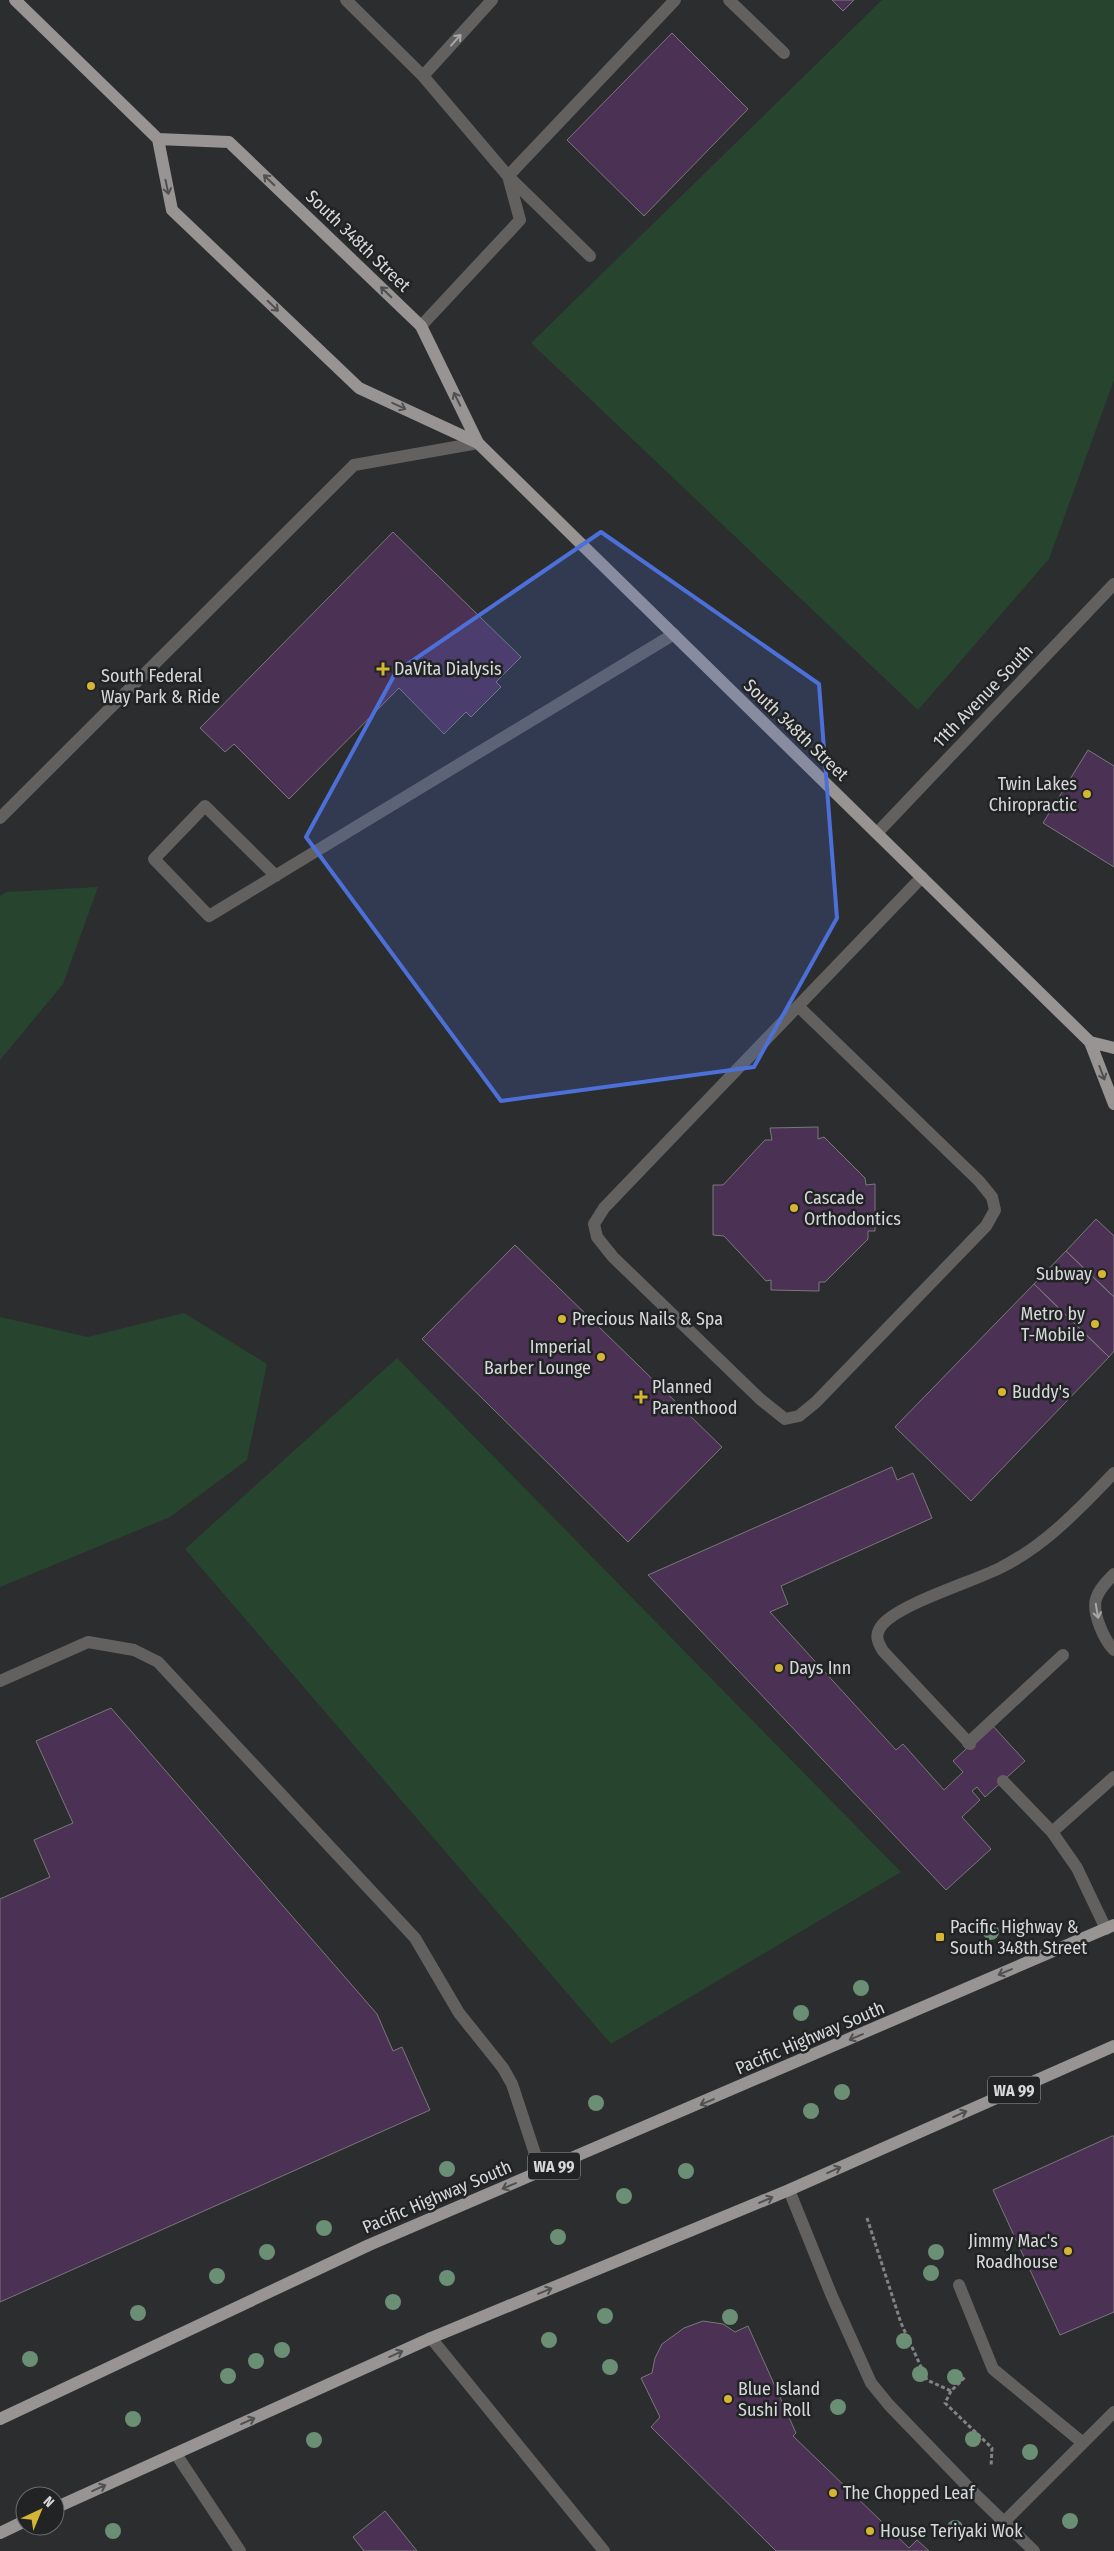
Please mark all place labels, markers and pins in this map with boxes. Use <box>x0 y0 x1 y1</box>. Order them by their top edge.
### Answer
place label: DaVita Dialysis <box>394 658 502 680</box>
marker: DaVita Dialysis <box>376 662 390 676</box>
place label: South Federal Way Park & Ride <box>101 665 220 708</box>
marker: South Federal Way Park & Ride <box>85 680 97 692</box>
place label: Twin Lakes Chiropractic <box>989 773 1077 816</box>
marker: Twin Lakes Chiropractic <box>1081 788 1093 800</box>
place label: Cascade Orthodontics <box>804 1187 901 1230</box>
marker: Cascade Orthodontics <box>788 1202 800 1214</box>
place label: Subway <box>1036 1263 1092 1285</box>
marker: Subway <box>1096 1268 1108 1280</box>
place label: Metro by T-Mobile <box>1020 1303 1085 1346</box>
place label: Precious Nails & Spa <box>572 1308 723 1330</box>
marker: Precious Nails & Spa <box>556 1313 568 1325</box>
marker: Metro by T-Mobile <box>1089 1318 1101 1330</box>
place label: Imperial Barber Lounge <box>484 1336 591 1379</box>
marker: Imperial Barber Lounge <box>595 1351 607 1363</box>
place label: Planned Parenthood <box>652 1376 737 1419</box>
place label: Buddy's <box>1012 1381 1070 1403</box>
marker: Buddy's <box>996 1386 1008 1398</box>
marker: Planned Parenthood <box>634 1390 648 1404</box>
place label: Days Inn <box>789 1657 851 1679</box>
marker: Days Inn <box>773 1662 785 1674</box>
place label: Pacific Highway & South 348th Street <box>950 1916 1087 1959</box>
marker: Pacific Highway & South 348th Street <box>934 1931 946 1943</box>
place label: Jimmy Mac's Roadhouse <box>968 2230 1058 2273</box>
marker: Jimmy Mac's Roadhouse <box>1062 2245 1074 2257</box>
place label: Blue Island Sushi Roll <box>738 2378 820 2421</box>
marker: Blue Island Sushi Roll <box>722 2393 734 2405</box>
place label: The Chopped Leaf <box>843 2482 976 2504</box>
marker: The Chopped Leaf <box>827 2487 839 2499</box>
place label: House Teriyaki Wok <box>880 2520 1023 2542</box>
marker: House Teriyaki Wok <box>864 2525 876 2537</box>

